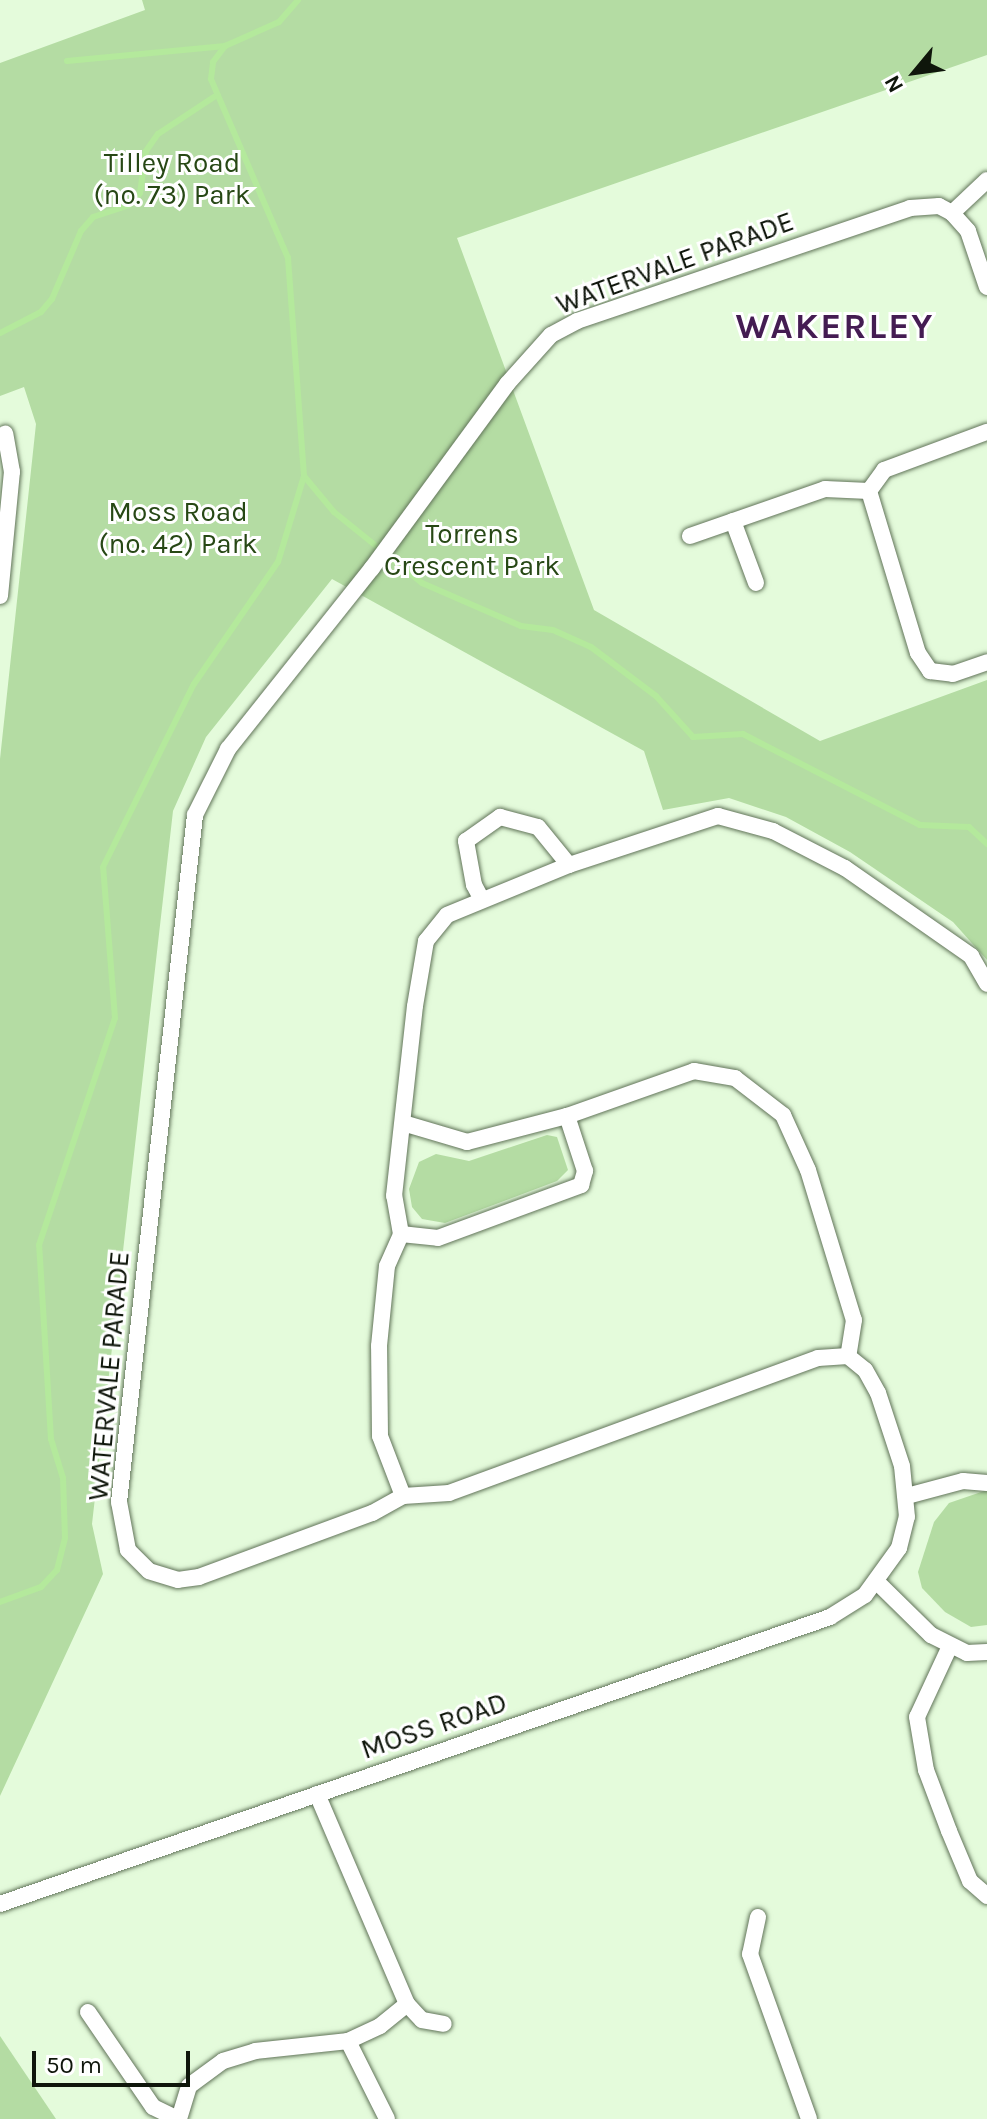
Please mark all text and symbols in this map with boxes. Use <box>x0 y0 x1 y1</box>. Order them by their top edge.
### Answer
north arrow <box>875 32 955 112</box>
text: N <box>879 70 909 97</box>
park label: Tilley Road (no. 73) Park <box>94 146 250 212</box>
street label: WATERVALE PARADE <box>552 204 798 322</box>
district label: WAKERLEY <box>736 305 934 349</box>
park label: Moss Road (no. 42) Park <box>98 495 258 561</box>
park label: Torrens Crescent Park <box>384 517 560 583</box>
street label: WATERVALE PARADE <box>81 1250 137 1502</box>
street label: MOSS ROAD <box>357 1685 511 1767</box>
scale bar <box>36 2035 194 2085</box>
text: 50 m <box>46 2051 102 2079</box>

